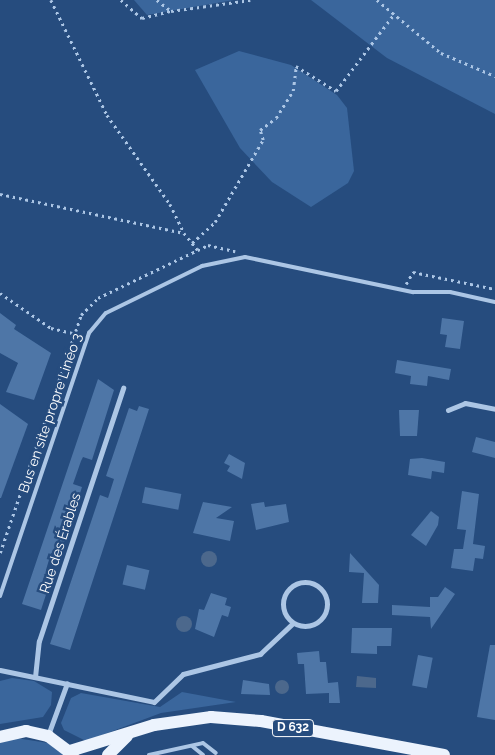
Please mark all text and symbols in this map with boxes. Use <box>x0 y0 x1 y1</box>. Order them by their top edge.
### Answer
street label: Bus en site propre Linéo 3 <box>15 331 85 495</box>
street label: Rue des Érables <box>36 491 84 595</box>
road number: D 632 <box>272 718 314 738</box>

